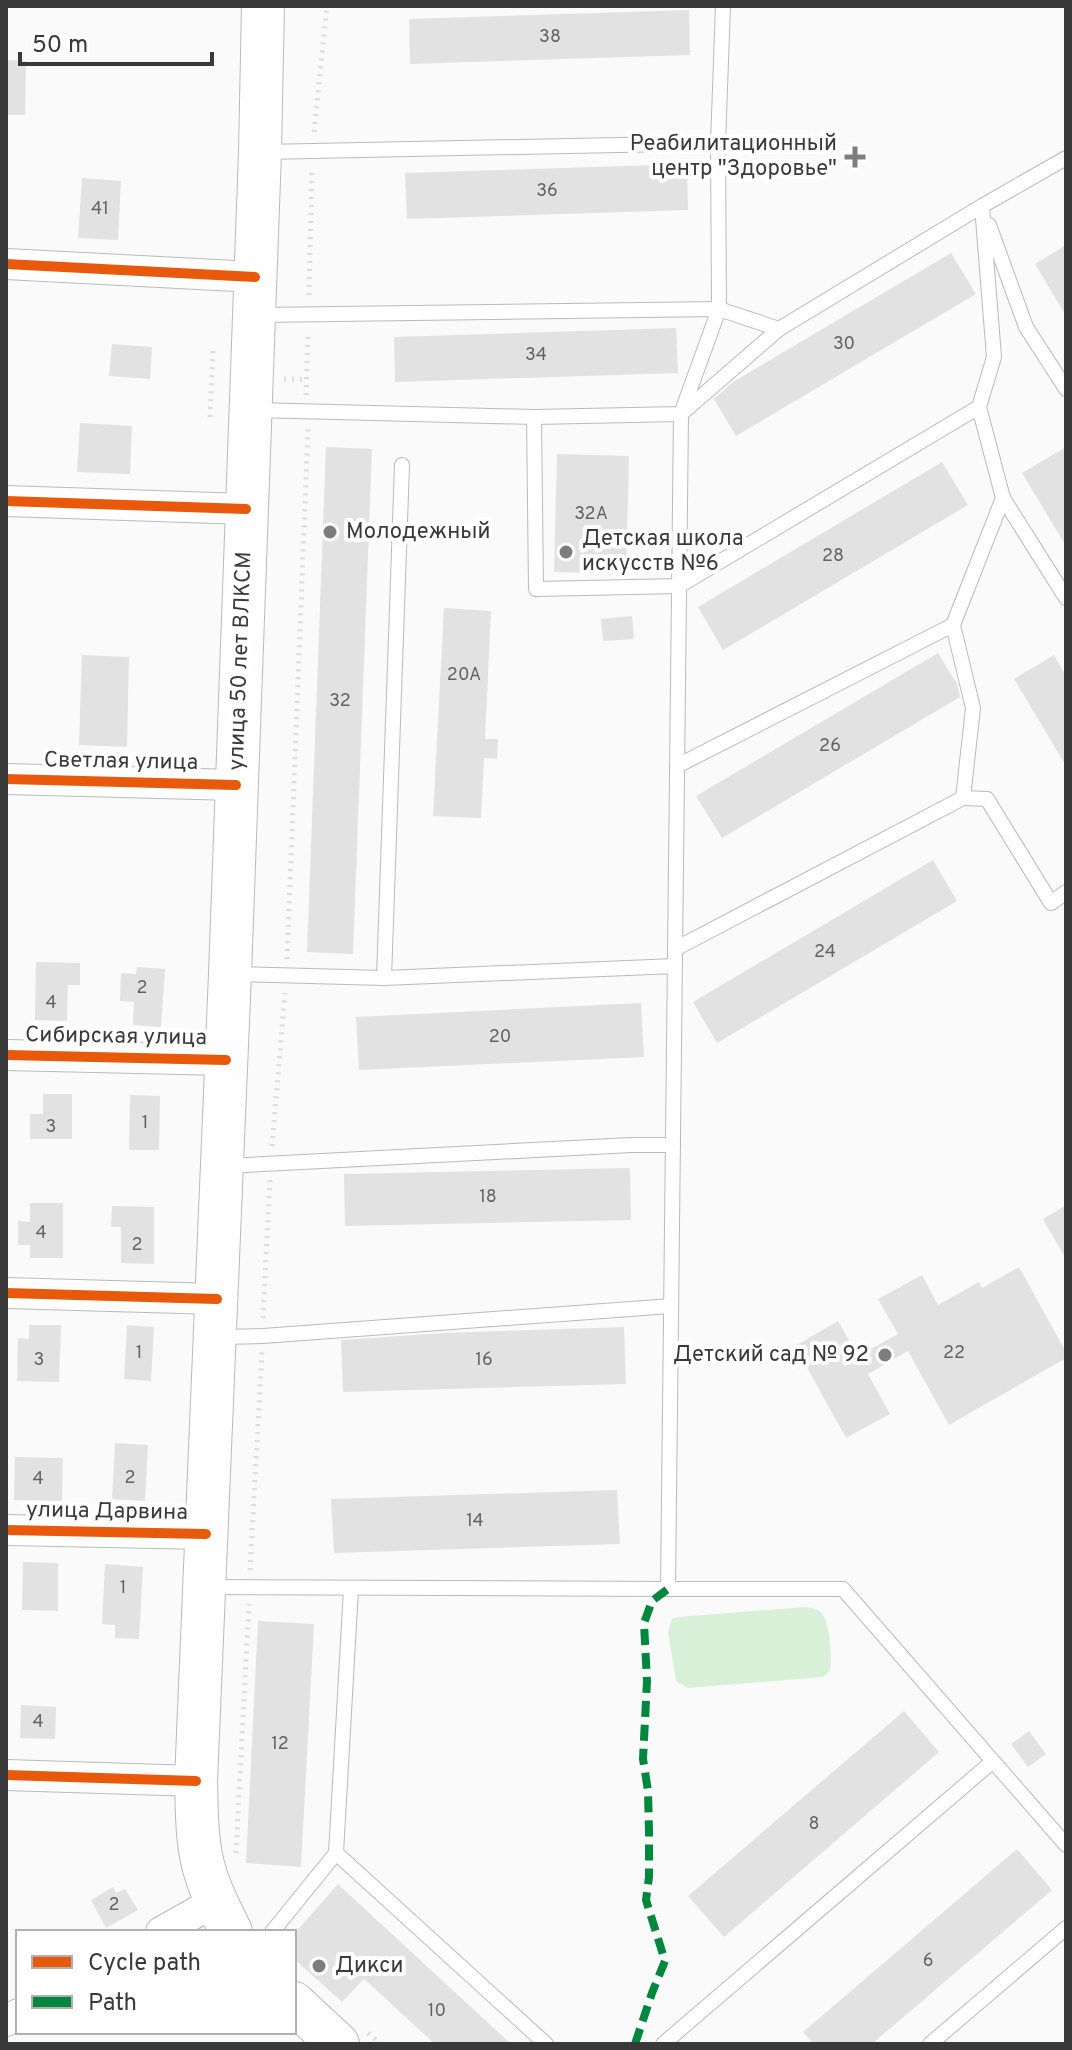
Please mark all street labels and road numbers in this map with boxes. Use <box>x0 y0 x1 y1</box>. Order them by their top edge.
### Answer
street label: улица 50 лет ВЛКСМ <box>224 551 258 771</box>
street label: Светлая улица <box>44 747 198 777</box>
street label: Сибирская улица <box>25 1022 207 1052</box>
street label: улица Дарвина <box>26 1497 188 1527</box>

